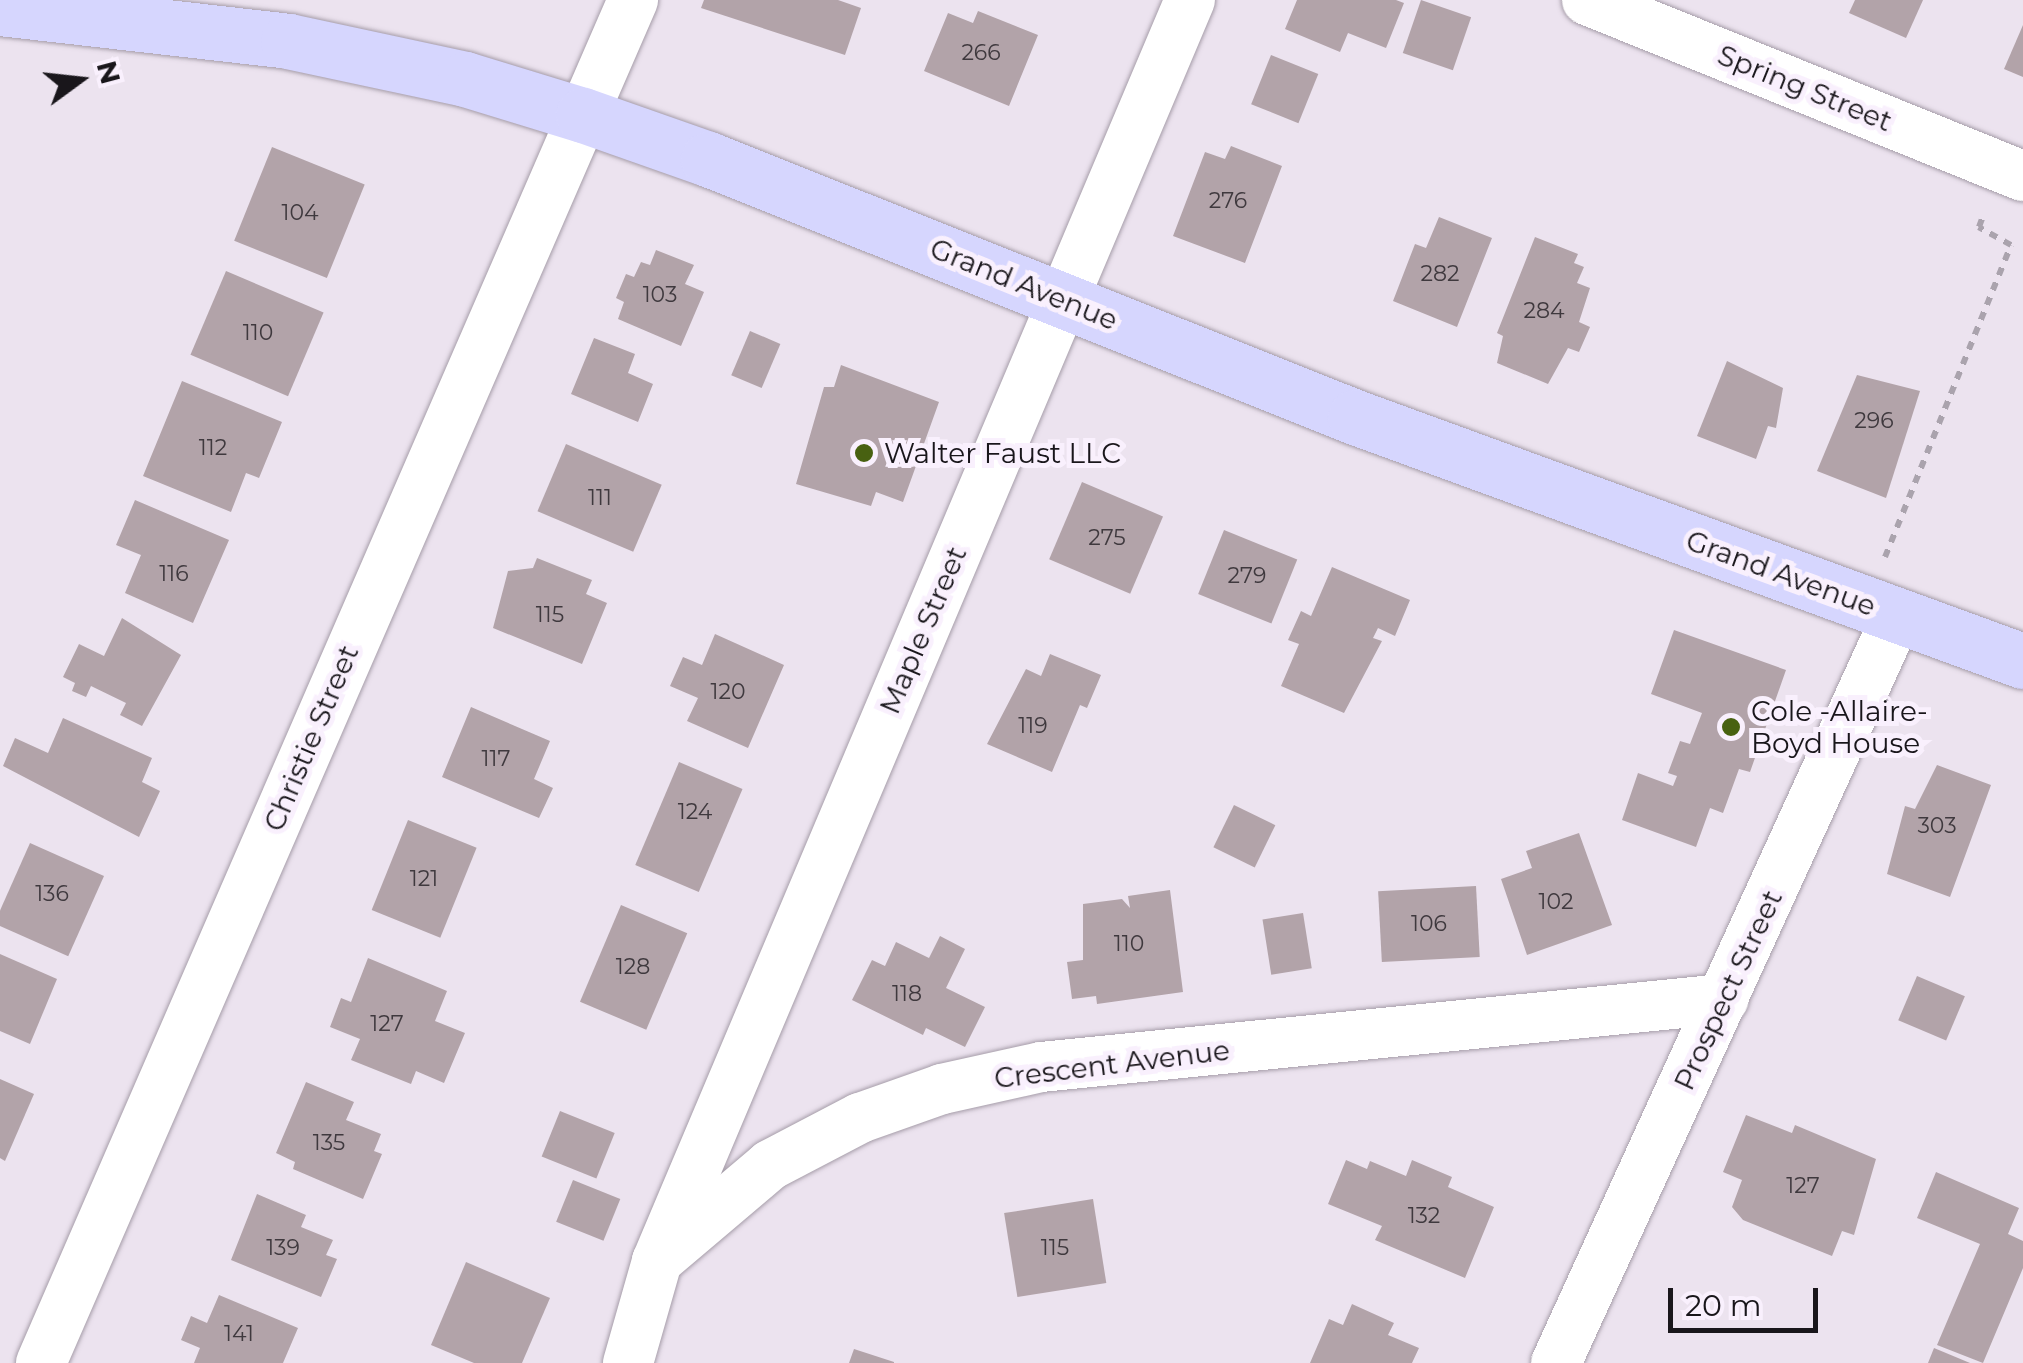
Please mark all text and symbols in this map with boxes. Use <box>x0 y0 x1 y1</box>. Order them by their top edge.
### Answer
north arrow <box>30 30 130 130</box>
street label: Spring Street <box>1713 38 1897 138</box>
house number: 266 <box>961 40 1001 66</box>
text: N <box>90 57 128 88</box>
house number: 276 <box>1209 188 1247 214</box>
house number: 104 <box>281 200 319 226</box>
street label: Grand Avenue <box>925 231 1123 337</box>
house number: 282 <box>1420 261 1460 287</box>
house number: 103 <box>643 282 677 308</box>
house number: 284 <box>1523 298 1565 324</box>
house number: 110 <box>243 320 273 346</box>
house number: 296 <box>1854 408 1894 434</box>
house number: 112 <box>199 435 227 461</box>
place label: Walter Faust LLC <box>884 436 1121 470</box>
marker: Walter Faust LLC <box>853 442 875 464</box>
house number: 111 <box>588 485 612 511</box>
street label: Grand Avenue <box>1682 523 1880 623</box>
house number: 275 <box>1088 525 1126 551</box>
street label: Maple Street <box>873 541 973 719</box>
house number: 116 <box>159 561 189 587</box>
house number: 279 <box>1228 563 1266 589</box>
house number: 115 <box>536 602 564 628</box>
street label: Christie Street <box>257 640 365 836</box>
house number: 120 <box>711 679 745 705</box>
place label: Cole -Allaire- Boyd House <box>1751 694 1928 760</box>
house number: 119 <box>1018 713 1048 739</box>
marker: Cole -Allaire- Boyd House <box>1720 716 1742 738</box>
house number: 117 <box>482 746 510 772</box>
house number: 124 <box>678 799 712 825</box>
house number: 303 <box>1917 813 1957 839</box>
house number: 121 <box>410 866 438 892</box>
house number: 136 <box>35 881 69 907</box>
street label: Prospect Street <box>1667 885 1789 1095</box>
house number: 102 <box>1538 889 1574 915</box>
house number: 106 <box>1411 911 1447 937</box>
house number: 110 <box>1114 931 1144 957</box>
house number: 128 <box>616 954 650 980</box>
house number: 118 <box>892 981 922 1007</box>
house number: 127 <box>370 1011 404 1037</box>
street label: Crescent Avenue <box>992 1033 1232 1095</box>
house number: 135 <box>313 1130 345 1156</box>
house number: 127 <box>1786 1173 1820 1199</box>
house number: 132 <box>1408 1203 1440 1229</box>
house number: 139 <box>266 1235 300 1261</box>
house number: 115 <box>1041 1235 1069 1261</box>
scale bar <box>1673 1268 1823 1330</box>
text: 20 m <box>1685 1287 1762 1324</box>
house number: 141 <box>224 1321 254 1347</box>

